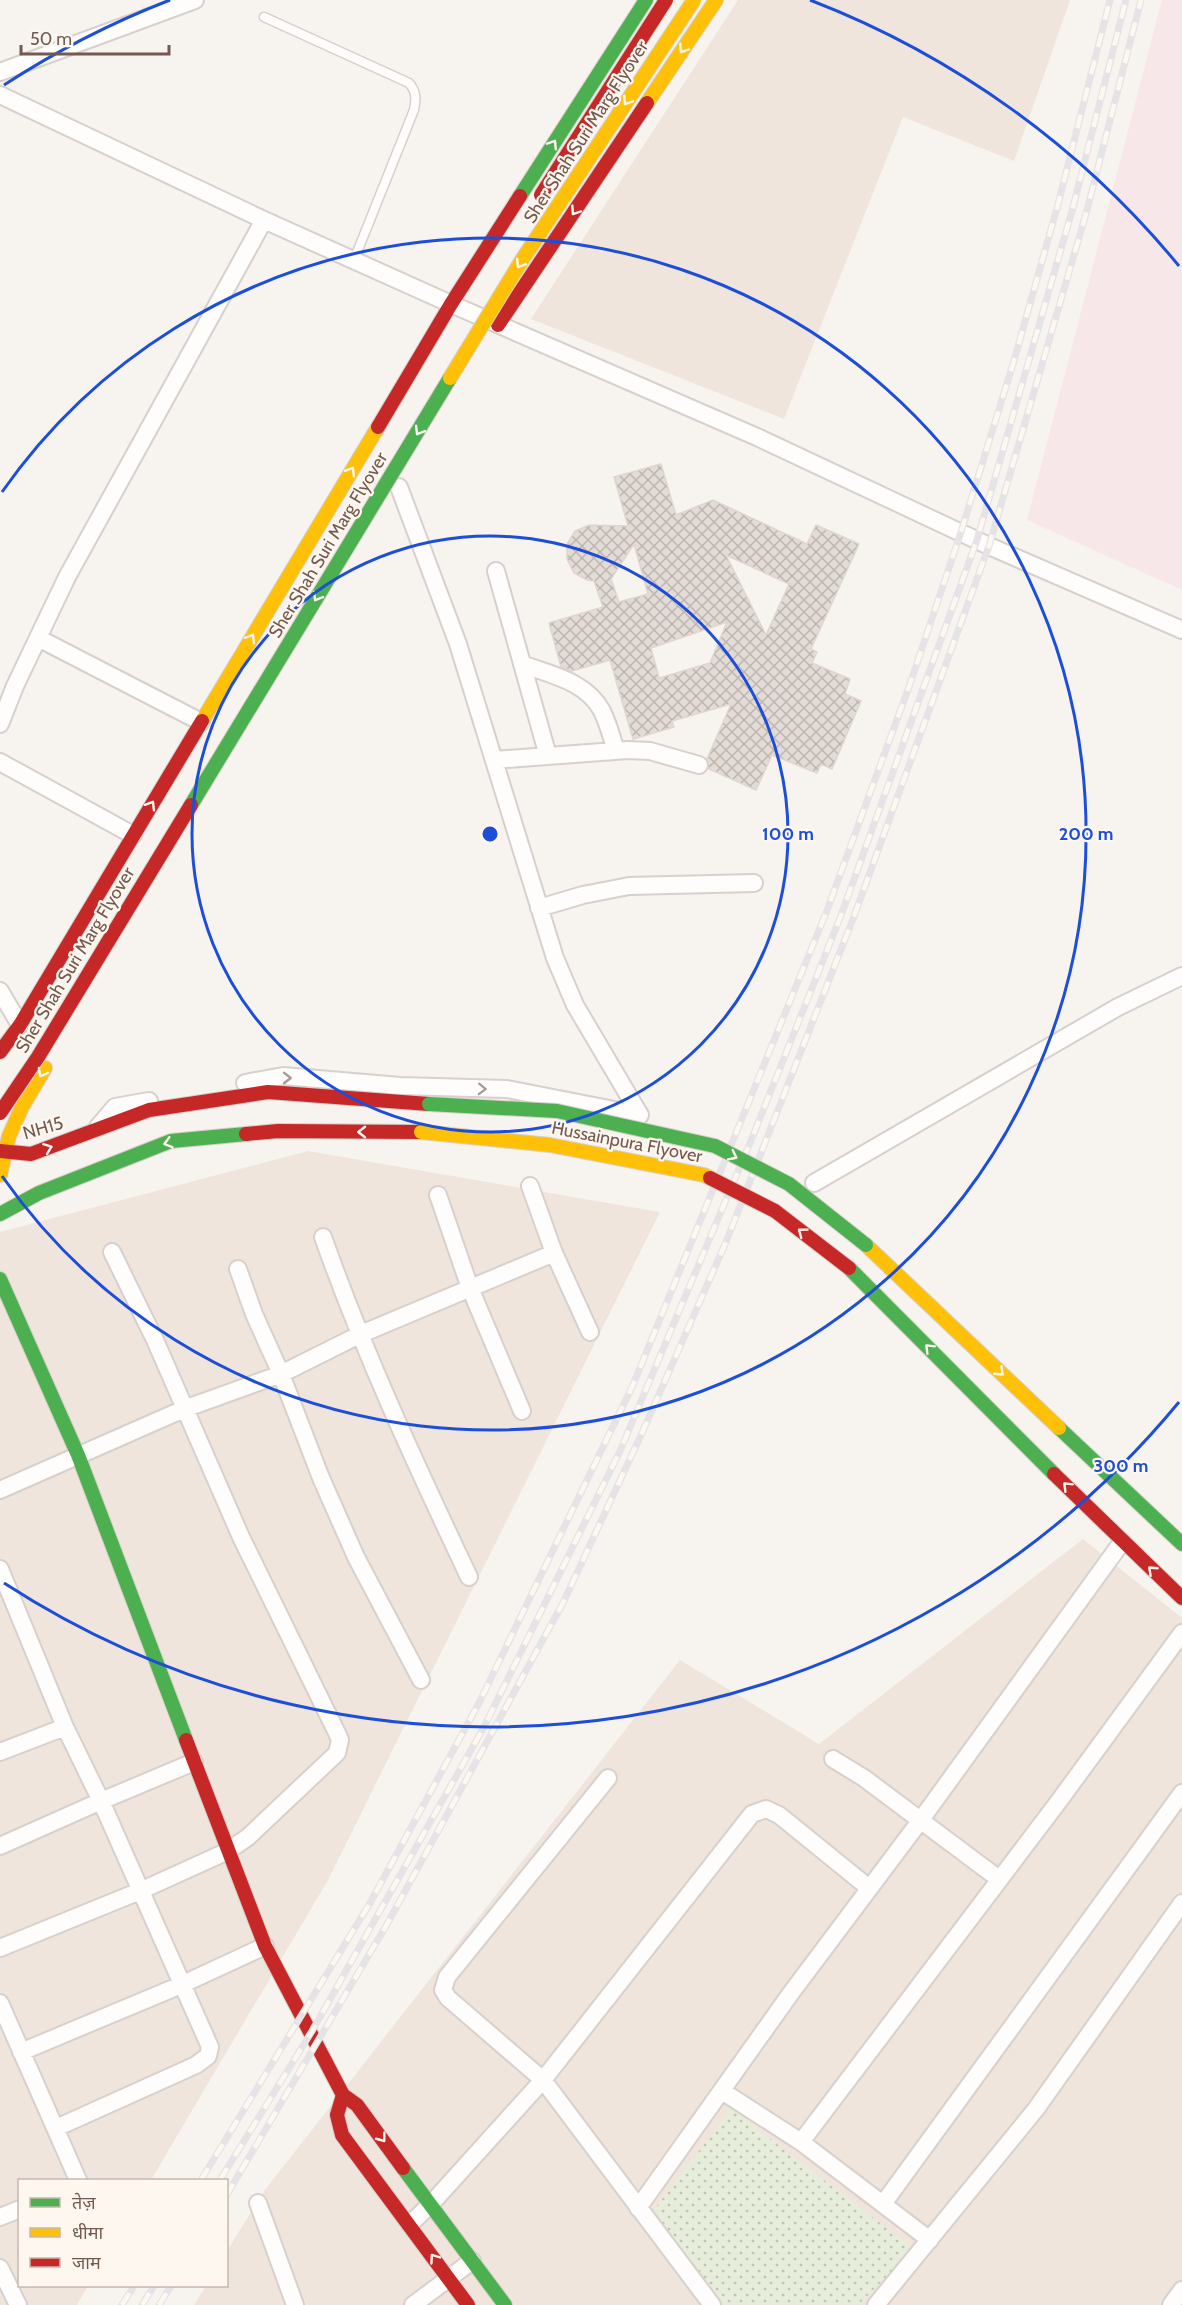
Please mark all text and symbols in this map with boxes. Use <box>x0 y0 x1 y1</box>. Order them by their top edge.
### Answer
scale bar <box>21 18 170 56</box>
text: 50 m <box>30 28 72 50</box>
street label: Sher Shah Suri Marg Flyover <box>519 37 653 227</box>
one-way arrow <box>679 42 690 53</box>
one-way arrow <box>624 95 635 106</box>
one-way arrow <box>546 140 557 151</box>
one-way arrow <box>571 204 582 215</box>
one-way arrow <box>516 257 527 268</box>
one-way arrow <box>414 425 426 435</box>
street label: Sher Shah Suri Marg Flyover <box>264 448 392 642</box>
one-way arrow <box>344 467 356 477</box>
one-way arrow <box>313 591 325 601</box>
one-way arrow <box>244 634 255 644</box>
one-way arrow <box>144 801 155 812</box>
text: 100 m <box>762 823 814 845</box>
text: 200 m <box>1059 823 1113 845</box>
centre of rings <box>480 824 500 844</box>
street label: Sher Shah Suri Marg Flyover <box>11 863 139 1057</box>
one-way arrow <box>38 1067 49 1077</box>
one-way arrow <box>283 1071 292 1084</box>
one-way arrow <box>477 1082 486 1095</box>
street label: NH15 <box>20 1112 66 1144</box>
street label: Hussainpura Flyover <box>550 1117 704 1167</box>
one-way arrow <box>358 1126 367 1138</box>
one-way arrow <box>163 1136 174 1148</box>
one-way arrow <box>42 1142 53 1155</box>
one-way arrow <box>727 1148 738 1160</box>
one-way arrow <box>798 1229 809 1240</box>
one-way arrow <box>925 1344 936 1355</box>
one-way arrow <box>993 1365 1004 1376</box>
text: 300 m <box>1094 1455 1148 1477</box>
one-way arrow <box>1063 1482 1073 1493</box>
one-way arrow <box>1148 1566 1159 1577</box>
one-way arrow <box>374 2132 385 2143</box>
legend <box>18 2179 228 2287</box>
text: तेज़ <box>72 2192 96 2214</box>
text: धीमा <box>72 2222 103 2244</box>
text: जाम <box>72 2252 102 2274</box>
one-way arrow <box>430 2253 441 2264</box>

